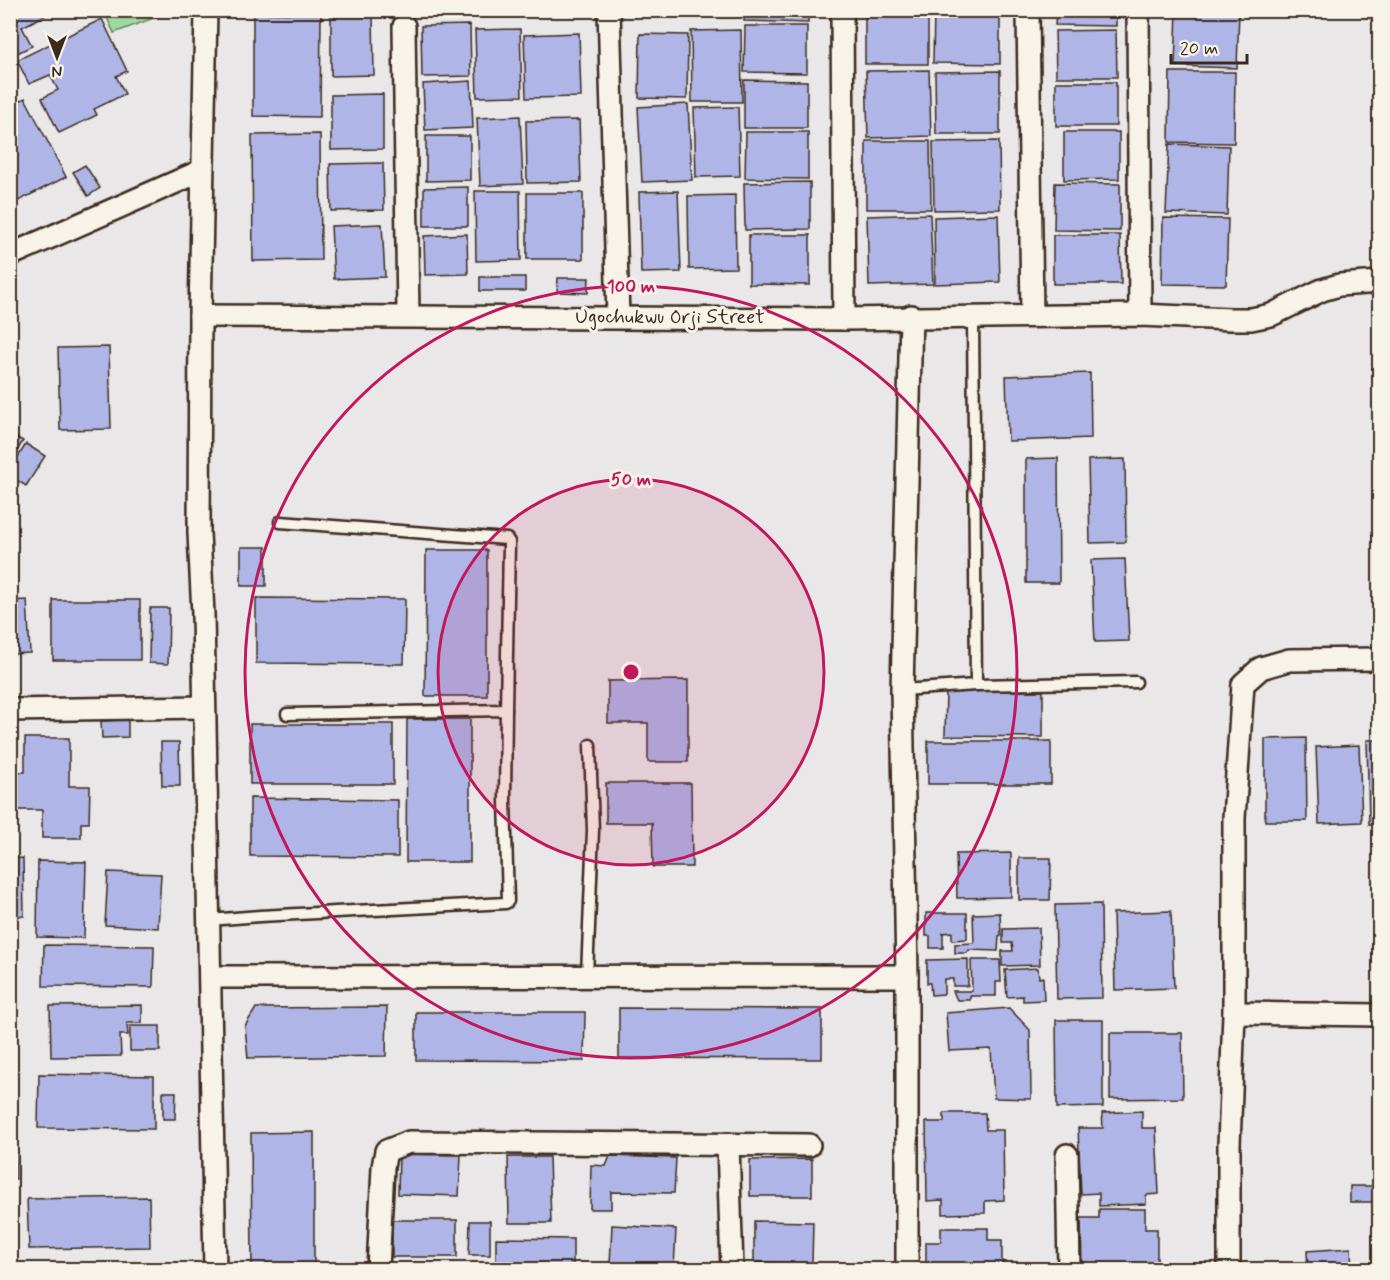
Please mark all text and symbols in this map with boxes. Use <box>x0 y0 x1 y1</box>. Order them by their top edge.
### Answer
north arrow <box>27 27 87 87</box>
scale bar <box>1171 27 1248 65</box>
text: 20 m <box>1180 37 1218 61</box>
text: N <box>52 60 62 81</box>
text: 100 m <box>607 275 655 299</box>
street label: Ugochukwu Orji Street <box>575 304 765 331</box>
text: 50 m <box>611 468 651 492</box>
centre of rings <box>621 662 641 682</box>

